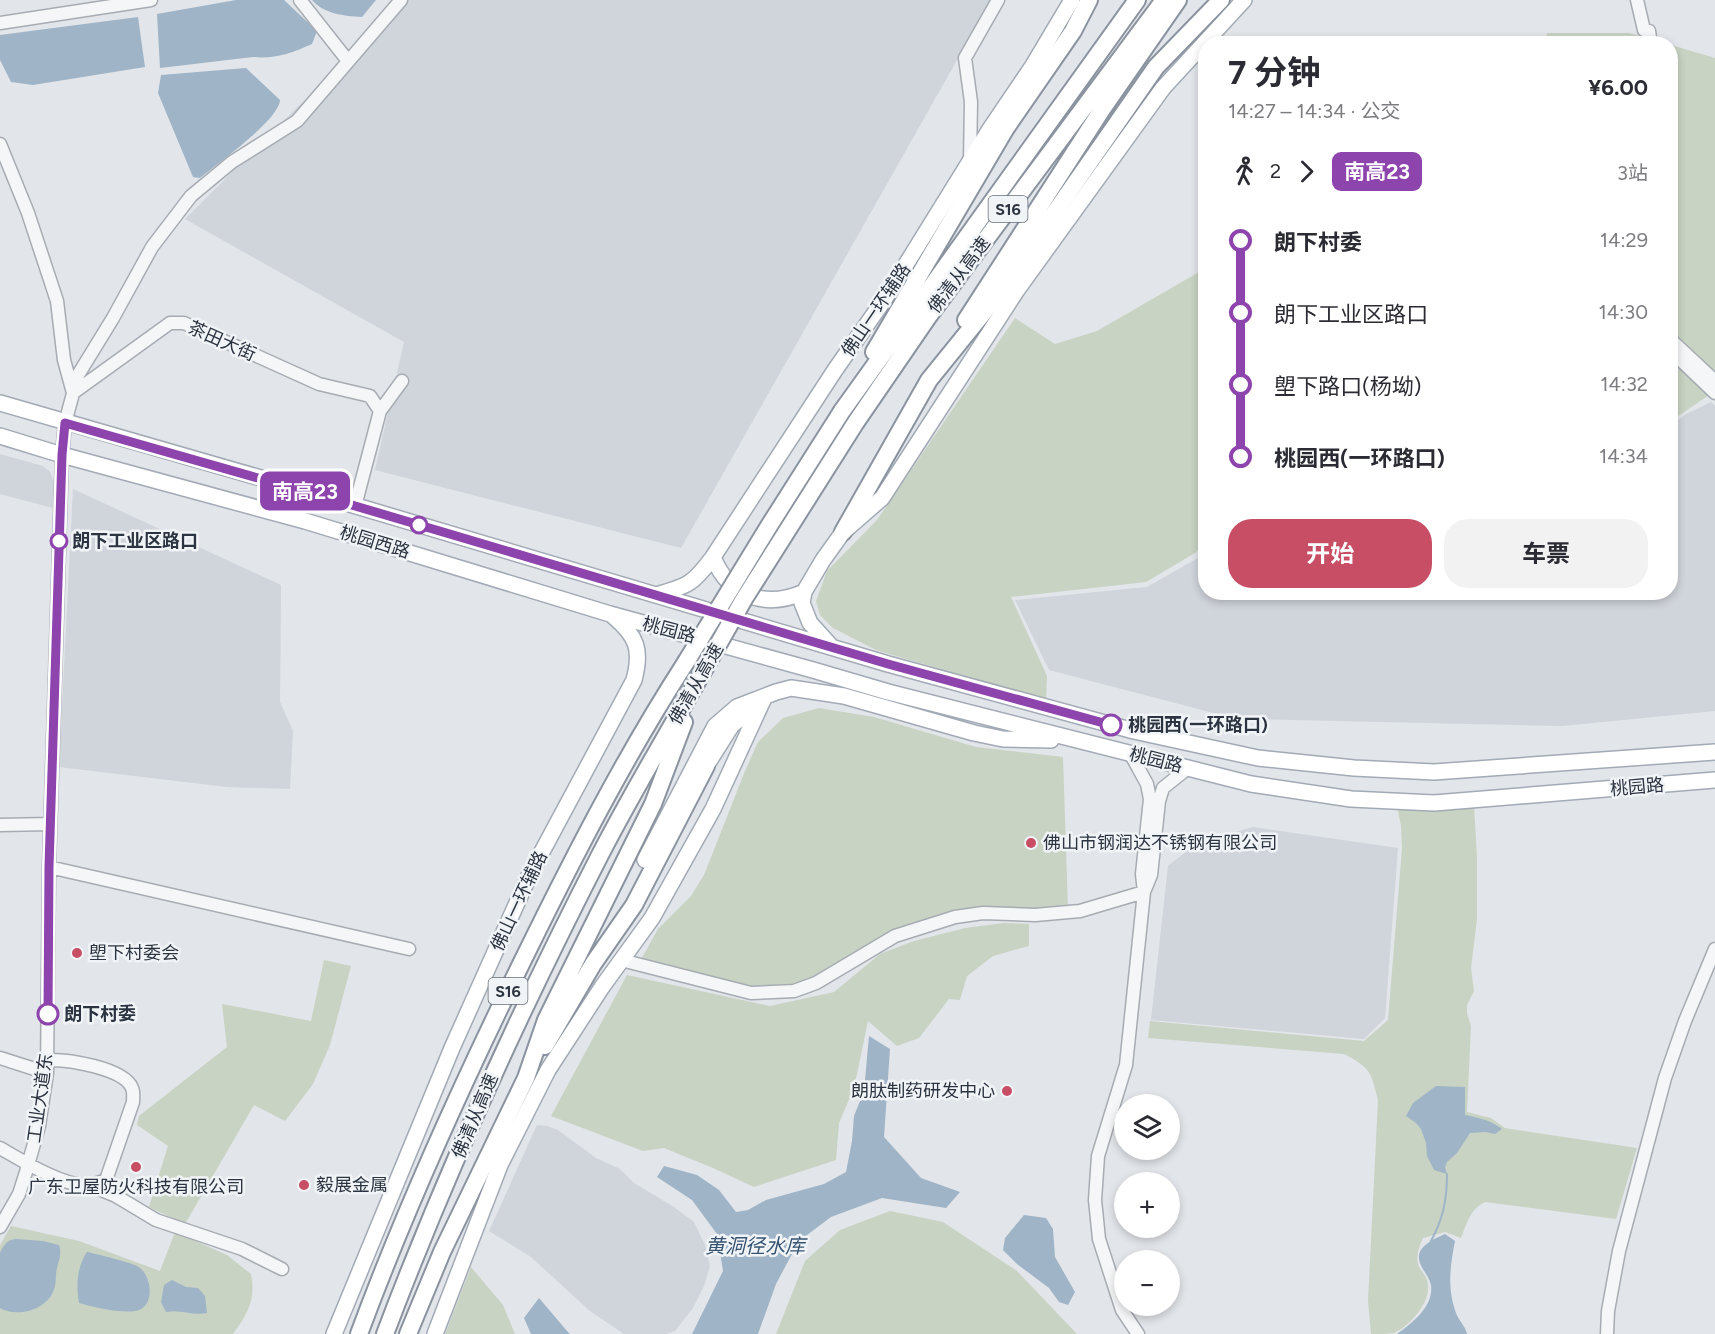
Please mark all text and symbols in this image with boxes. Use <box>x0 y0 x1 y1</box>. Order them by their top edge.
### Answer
text: 7 分钟 <box>1228 53 1320 92</box>
text: ¥6.00 <box>1588 74 1648 101</box>
text: 14:27 – 14:34 · 公交 <box>1228 99 1401 123</box>
icon: walk <box>1228 155 1261 188</box>
icon: forward <box>1290 155 1323 188</box>
text: 2 <box>1270 159 1281 183</box>
text: 南高23 <box>1344 159 1410 184</box>
text: 3站 <box>1617 161 1648 185</box>
road number: S16 <box>988 196 1028 222</box>
text: 14:29 <box>1600 228 1648 252</box>
text: 朗下村委 <box>1274 229 1362 256</box>
street label: 佛清从高速 <box>923 232 995 318</box>
street label: 佛山一环辅路 <box>837 259 915 361</box>
text: 14:30 <box>1599 300 1648 324</box>
text: 朗下工业区路口 <box>1274 301 1428 328</box>
street label: 茶田大街 <box>185 316 259 366</box>
text: 14:32 <box>1600 372 1648 396</box>
text: 塱下路口(杨坳) <box>1274 373 1422 400</box>
text: 14:34 <box>1599 444 1648 468</box>
text: 桃园西(一环路口) <box>1274 445 1445 472</box>
line badge: 南高23 <box>263 472 347 510</box>
text: 南高23 <box>272 479 338 504</box>
unlabelled marker <box>410 516 428 534</box>
button: 开始 <box>1228 519 1432 588</box>
button: 车票 <box>1444 519 1648 588</box>
street label: 桃园西路 <box>337 521 413 563</box>
place label: 朗下工业区路口 <box>72 530 198 552</box>
marker: 朗下工业区路口 <box>50 532 68 550</box>
street label: 桃园路 <box>640 612 698 648</box>
street label: 佛清从高速 <box>664 640 728 728</box>
marker: 桃园西(一环路口) <box>1100 714 1122 736</box>
place label: 桃园西(一环路口) <box>1128 714 1268 736</box>
street label: 桃园路 <box>1127 743 1185 777</box>
street label: 桃园路 <box>1609 774 1665 800</box>
place label: 佛山市钢润达不锈钢有限公司 <box>1043 832 1277 854</box>
marker: 佛山市钢润达不锈钢有限公司 <box>1024 836 1038 850</box>
street label: 佛山一环辅路 <box>486 847 552 955</box>
place label: 塱下村委会 <box>89 942 179 964</box>
marker: 塱下村委会 <box>70 946 84 960</box>
road number: S16 <box>488 978 528 1004</box>
marker: 朗下村委 <box>37 1003 59 1025</box>
place label: 朗下村委 <box>64 1003 136 1025</box>
street label: 工业大道东 <box>23 1052 57 1144</box>
street label: 佛清从高速 <box>447 1070 503 1162</box>
place label: 朗肽制药研发中心 <box>851 1080 995 1102</box>
marker: 朗肽制药研发中心 <box>1000 1084 1014 1098</box>
map controls <box>1114 1094 1180 1316</box>
button: layers <box>1114 1094 1180 1160</box>
marker: 广东卫屋防火科技有限公司 <box>129 1160 143 1174</box>
button: + <box>1114 1172 1180 1238</box>
place label: 毅展金属 <box>316 1174 388 1196</box>
place label: 广东卫屋防火科技有限公司 <box>28 1176 244 1198</box>
marker: 毅展金属 <box>297 1178 311 1192</box>
water label: 黄洞径水库 <box>705 1234 808 1258</box>
button: − <box>1114 1250 1180 1316</box>

